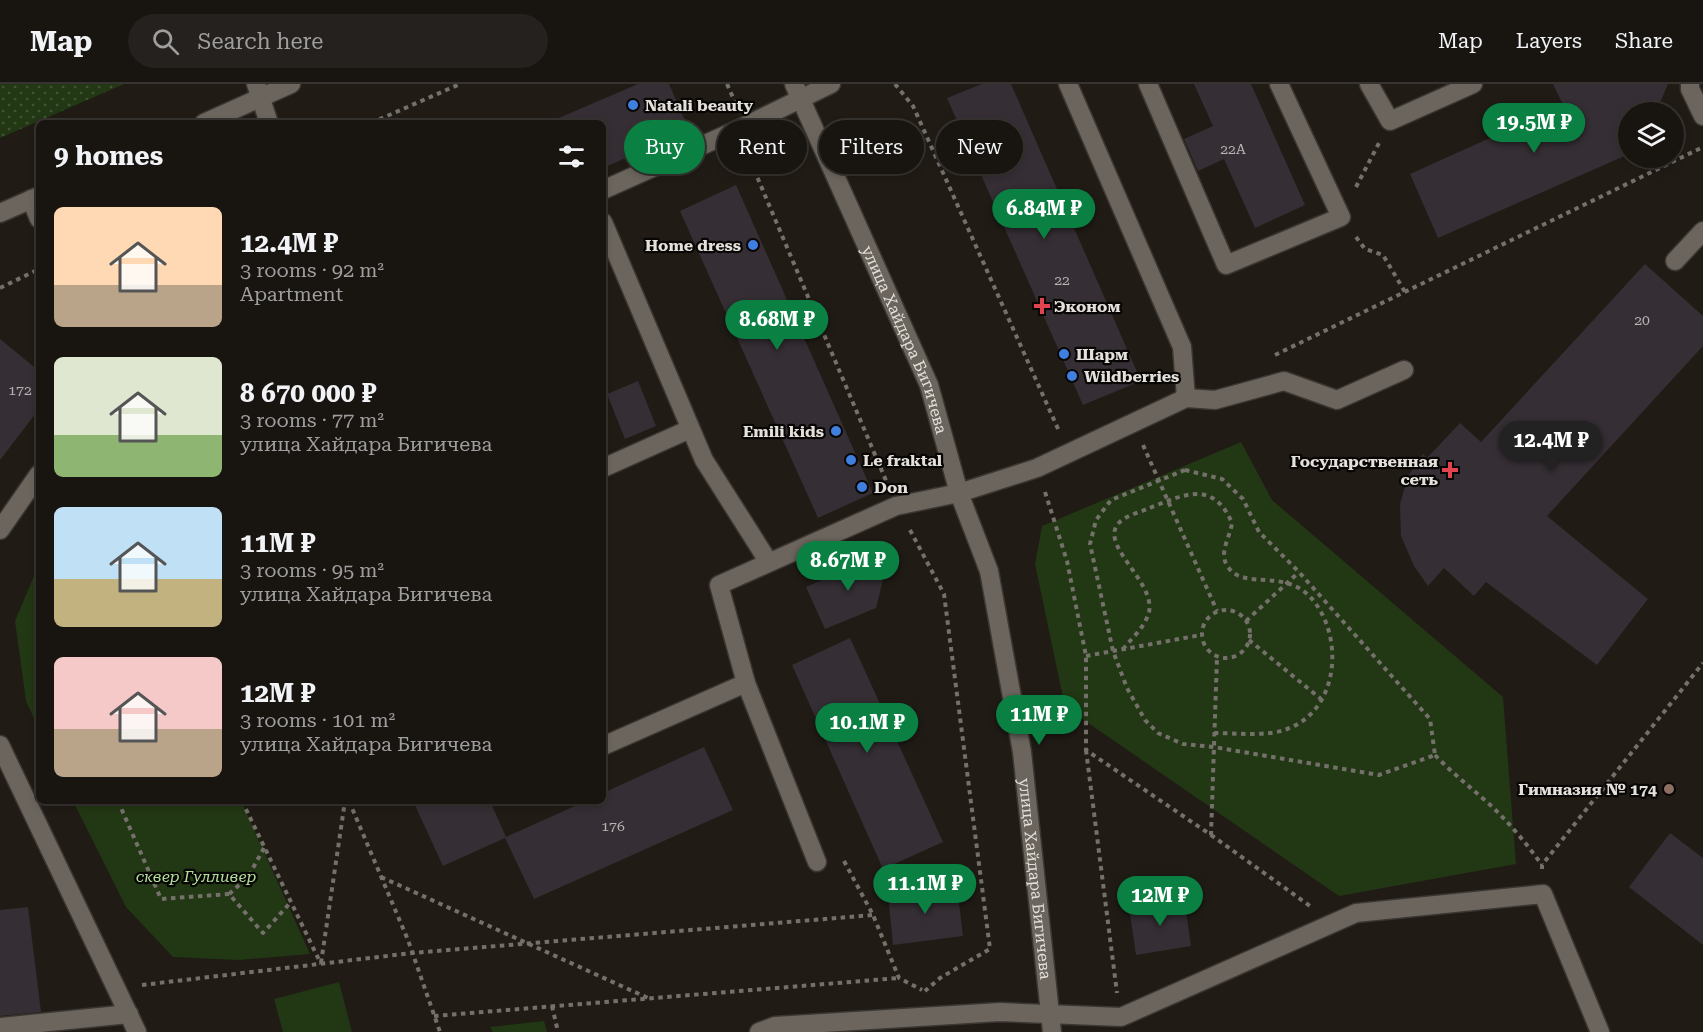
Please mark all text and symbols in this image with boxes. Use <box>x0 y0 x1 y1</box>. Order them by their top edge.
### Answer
search box <box>128 14 548 68</box>
text: Map <box>30 25 92 58</box>
icon: search <box>149 25 182 58</box>
text: Search here <box>197 29 323 54</box>
text: Map <box>1438 29 1483 53</box>
text: Layers <box>1516 29 1582 53</box>
text: Share <box>1615 29 1673 53</box>
place label: Natali beauty <box>645 96 753 115</box>
marker: Natali beauty <box>626 98 640 112</box>
map controls <box>1618 102 1684 168</box>
button: layers <box>1618 102 1684 168</box>
pin: 19.5M ₽ <box>1479 103 1589 154</box>
text: 19.5M ₽ <box>1496 110 1572 134</box>
chip: Buy <box>624 120 705 174</box>
chip: Rent <box>717 120 807 174</box>
chip: Filters <box>819 120 924 174</box>
chip: New <box>936 120 1023 174</box>
icon: filters <box>555 140 588 173</box>
text: 9 homes <box>54 141 163 171</box>
house number: 22А <box>1220 141 1246 157</box>
pin: 6.84M ₽ <box>989 189 1099 240</box>
text: 6.84M ₽ <box>1006 196 1082 220</box>
text: 12.4M ₽ <box>240 228 338 258</box>
icon: home <box>102 231 174 303</box>
place label: Home dress <box>645 236 741 255</box>
marker: Home dress <box>746 238 760 252</box>
street label: улица Хайдара Бигичева <box>858 242 952 436</box>
text: 3 rooms · 92 m² <box>240 258 384 282</box>
house number: 22 <box>1054 272 1070 288</box>
text: Apartment <box>240 282 343 306</box>
place label: Эконом <box>1054 297 1120 316</box>
marker: Эконом <box>1035 299 1049 313</box>
pin: 8.68M ₽ <box>722 300 832 351</box>
text: 8.68M ₽ <box>739 307 815 331</box>
house number: 20 <box>1634 312 1650 328</box>
place label: Шарм <box>1076 345 1128 364</box>
marker: Шарм <box>1057 347 1071 361</box>
place label: Wildberries <box>1084 367 1179 386</box>
marker: Wildberries <box>1065 369 1079 383</box>
text: 8 670 000 ₽ <box>240 378 376 408</box>
icon: home <box>102 381 174 453</box>
house number: 172 <box>8 382 32 398</box>
text: 3 rooms · 77 m² <box>240 408 384 432</box>
pin: 12.4M ₽ <box>1496 421 1606 472</box>
place label: Emili kids <box>743 422 824 441</box>
marker: Emili kids <box>829 424 843 438</box>
text: 12.4M ₽ <box>1513 428 1589 452</box>
text: улица Хайдара Бигичева <box>240 432 492 456</box>
place label: Le fraktal <box>863 451 943 470</box>
place label: Государственная сеть <box>1291 452 1439 489</box>
marker: Le fraktal <box>844 453 858 467</box>
marker: Государственная сеть <box>1443 463 1457 477</box>
place label: Don <box>874 478 908 497</box>
marker: Don <box>855 480 869 494</box>
text: 11M ₽ <box>240 528 315 558</box>
icon: home <box>102 531 174 603</box>
pin: 8.67M ₽ <box>793 541 903 592</box>
text: 8.67M ₽ <box>810 548 886 572</box>
text: 3 rooms · 95 m² <box>240 558 384 582</box>
text: улица Хайдара Бигичева <box>240 582 492 606</box>
text: 12M ₽ <box>240 678 315 708</box>
icon: home <box>102 681 174 753</box>
pin: 11M ₽ <box>997 695 1081 746</box>
text: 11M ₽ <box>1010 702 1068 726</box>
pin: 10.1M ₽ <box>812 703 922 754</box>
text: 3 rooms · 101 m² <box>240 708 395 732</box>
text: 10.1M ₽ <box>829 710 905 734</box>
text: улица Хайдара Бигичева <box>240 732 492 756</box>
street label: улица Хайдара Бигичева <box>1015 777 1056 981</box>
place label: Гимназия № 174 <box>1518 780 1657 799</box>
marker: Гимназия № 174 <box>1662 782 1676 796</box>
house number: 176 <box>601 818 625 834</box>
pin: 11.1M ₽ <box>870 864 980 915</box>
park label: сквер Гулливер <box>136 867 256 886</box>
text: 11.1M ₽ <box>887 871 963 895</box>
pin: 12M ₽ <box>1118 876 1202 927</box>
text: 12M ₽ <box>1131 883 1189 907</box>

